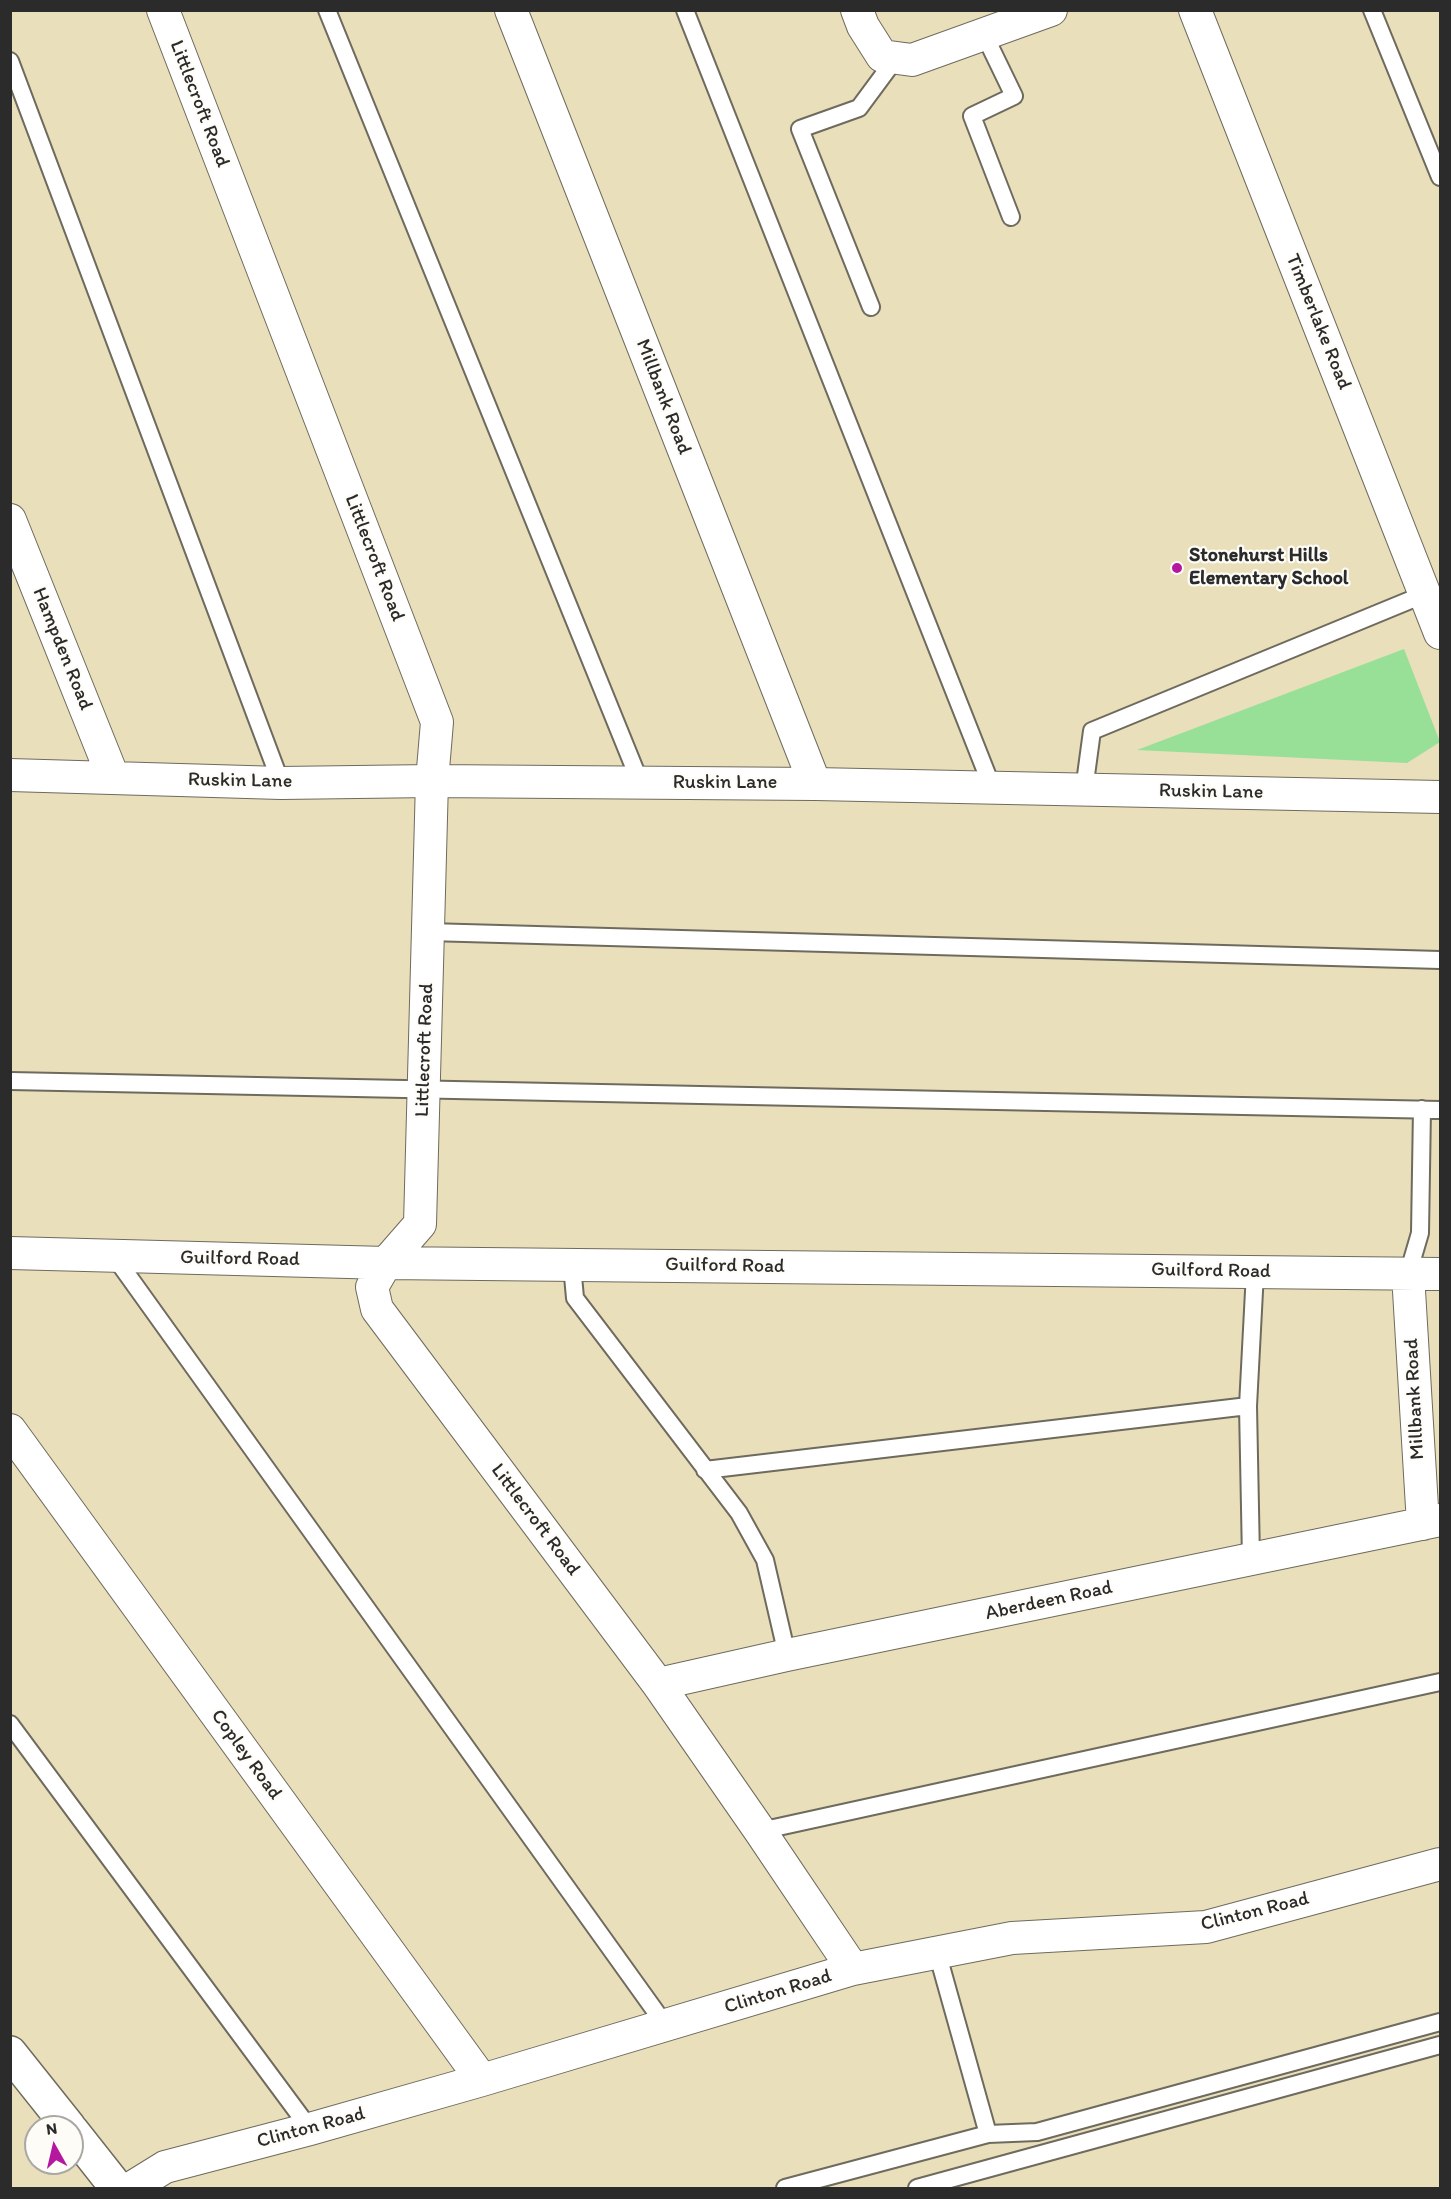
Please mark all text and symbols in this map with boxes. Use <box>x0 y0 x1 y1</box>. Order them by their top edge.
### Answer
street label: Littlecroft Road <box>164 37 234 171</box>
street label: Timberlake Road <box>1280 251 1356 393</box>
street label: Millbank Road <box>630 336 696 458</box>
street label: Littlecroft Road <box>339 491 409 625</box>
place label: Stonehurst Hills Elementary School <box>1189 544 1348 591</box>
marker: Stonehurst Hills Elementary School <box>1170 561 1184 575</box>
street label: Hampden Road <box>26 584 98 714</box>
street label: Ruskin Lane <box>188 768 292 794</box>
street label: Ruskin Lane <box>673 771 777 795</box>
street label: Ruskin Lane <box>1159 779 1263 805</box>
street label: Littlecroft Road <box>411 983 439 1117</box>
street label: Guilford Road <box>180 1246 300 1272</box>
street label: Guilford Road <box>665 1253 785 1279</box>
street label: Guilford Road <box>1151 1258 1271 1284</box>
street label: Millbank Road <box>1400 1338 1430 1460</box>
street label: Littlecroft Road <box>485 1459 585 1581</box>
street label: Aberdeen Road <box>983 1576 1115 1626</box>
street label: Copley Road <box>205 1705 287 1805</box>
street label: Clinton Road <box>1198 1887 1312 1937</box>
street label: Clinton Road <box>721 1964 835 2020</box>
street label: Clinton Road <box>254 2102 368 2154</box>
north arrow <box>24 2115 84 2175</box>
text: N <box>45 2119 58 2139</box>

